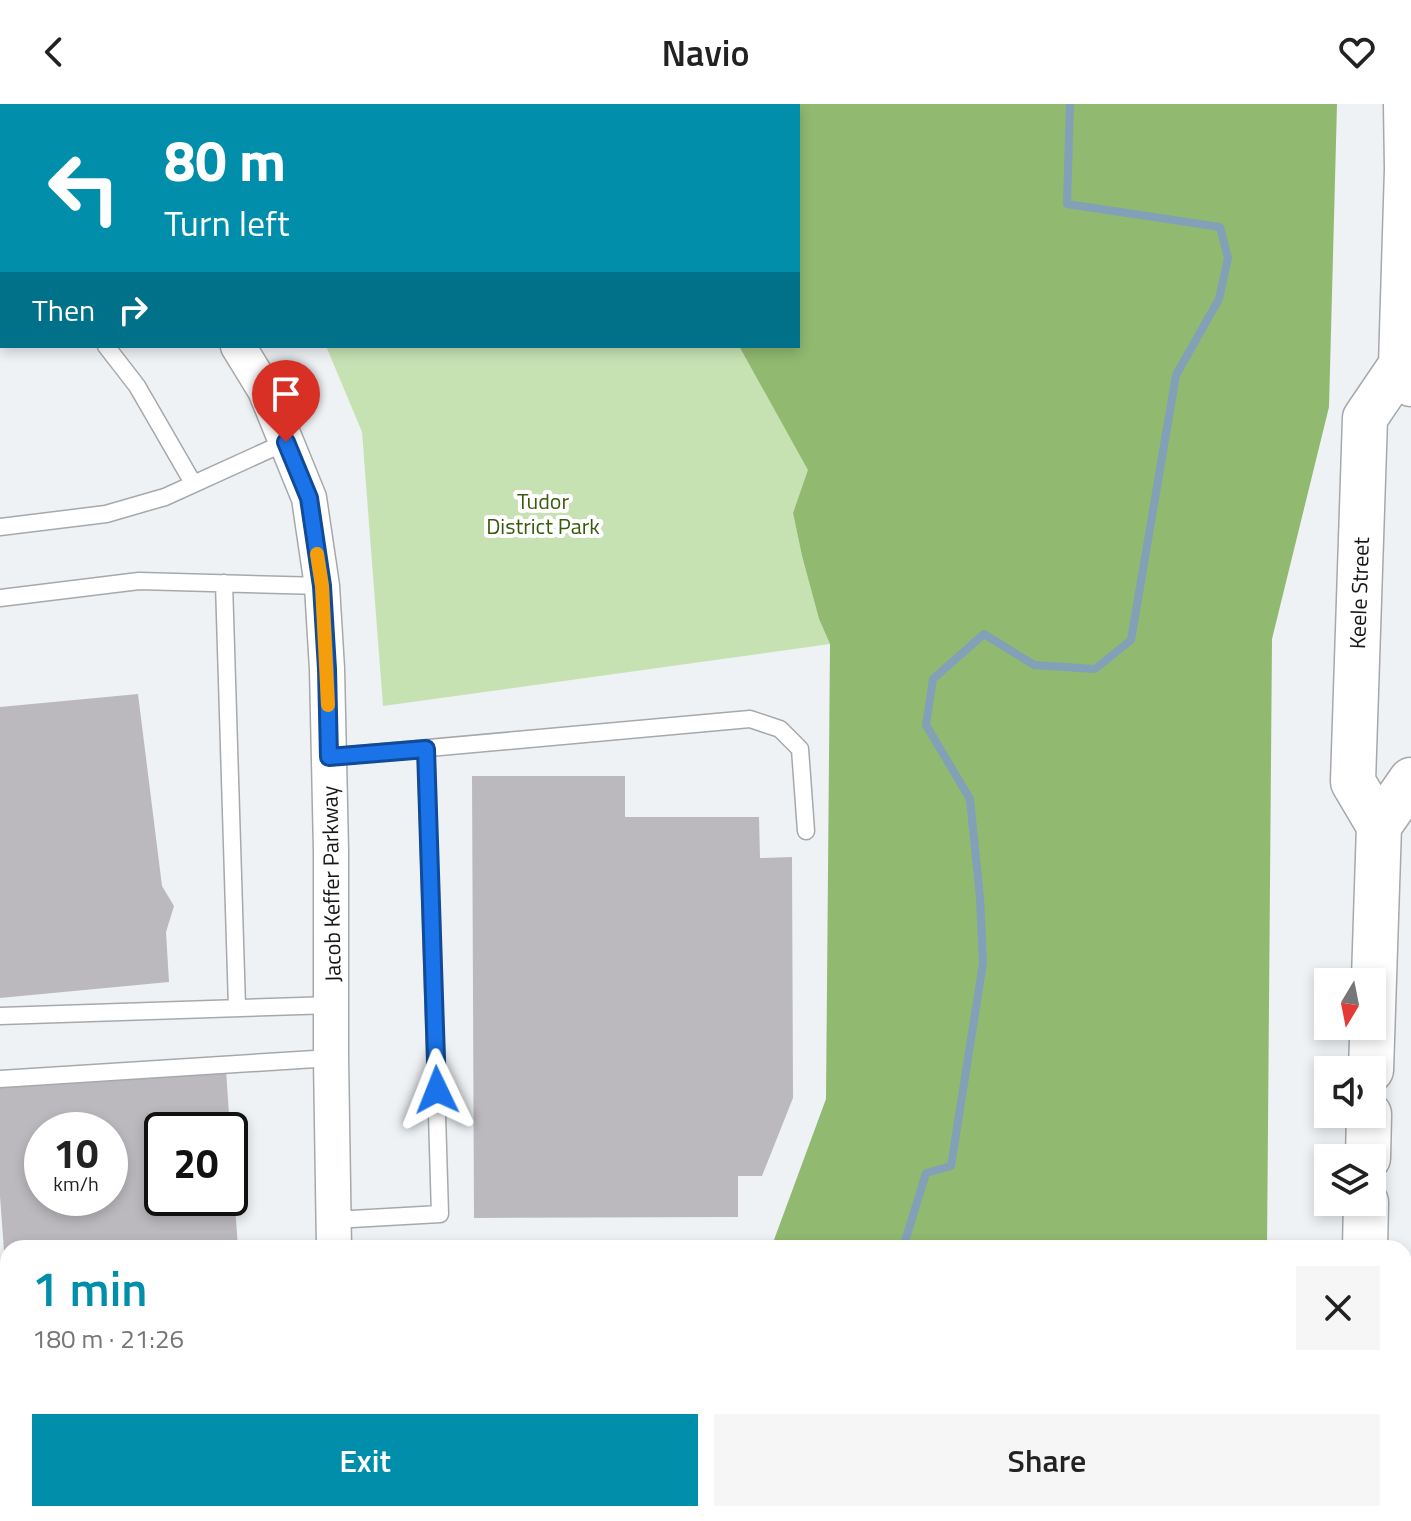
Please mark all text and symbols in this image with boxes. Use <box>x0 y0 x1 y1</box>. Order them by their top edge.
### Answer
text: Navio <box>661 25 750 80</box>
icon: back <box>32 30 76 74</box>
icon: heart <box>1335 30 1379 74</box>
text: 80 m <box>164 118 286 203</box>
icon: left <box>32 136 136 240</box>
text: Turn left <box>164 195 290 250</box>
text: Then <box>32 287 95 333</box>
icon: right <box>111 288 155 332</box>
pin <box>252 360 320 442</box>
icon: arrive <box>264 372 308 416</box>
park label: Tudor District Park <box>486 484 600 543</box>
street label: Keele Street <box>1340 536 1378 650</box>
street label: Jacob Keffer Parkway <box>312 785 350 982</box>
north arrow <box>1314 968 1386 1040</box>
map controls <box>1314 968 1386 1216</box>
position arrow <box>395 1048 479 1132</box>
button: sound <box>1314 1056 1386 1128</box>
speed limit sign: 20 <box>144 1112 248 1216</box>
text: 10 <box>54 1123 98 1184</box>
button: layers <box>1314 1144 1386 1216</box>
text: km/h <box>53 1168 99 1199</box>
text: 1 min <box>32 1252 147 1325</box>
button: close <box>1296 1266 1380 1350</box>
text: 180 m · 21:26 <box>32 1319 184 1358</box>
button: Exit <box>32 1414 698 1506</box>
button: Share <box>714 1414 1380 1506</box>

